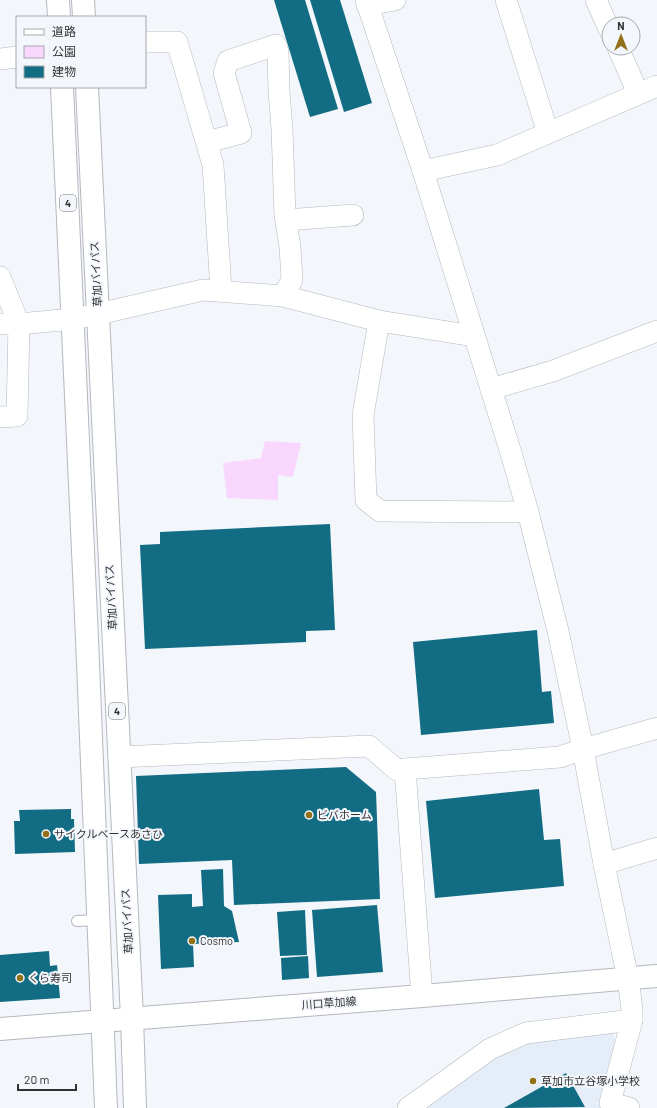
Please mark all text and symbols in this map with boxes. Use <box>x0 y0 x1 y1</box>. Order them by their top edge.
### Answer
legend <box>16 16 146 88</box>
north arrow <box>601 16 641 56</box>
text: N <box>617 19 625 32</box>
text: 道路 <box>52 24 76 38</box>
text: 公園 <box>52 44 76 58</box>
text: 建物 <box>52 64 76 78</box>
road number: 4 <box>60 195 76 211</box>
street label: 草加バイパス <box>87 241 104 307</box>
street label: 草加バイパス <box>102 564 119 630</box>
road number: 4 <box>109 703 125 719</box>
place label: ビバホーム <box>317 808 372 821</box>
marker: ビバホーム <box>304 810 314 820</box>
place label: サイクルベースあさひ <box>54 827 163 840</box>
marker: サイクルベースあさひ <box>41 829 51 839</box>
street label: 草加バイパス <box>118 888 135 954</box>
place label: Cosmo <box>200 934 233 947</box>
marker: Cosmo <box>187 936 197 946</box>
place label: くら寿司 <box>28 971 72 984</box>
marker: くら寿司 <box>15 973 25 983</box>
street label: 川口草加線 <box>301 994 357 1011</box>
scale bar <box>18 1066 76 1092</box>
text: 20 m <box>24 1072 50 1086</box>
place label: 草加市立谷塚小学校 <box>541 1074 640 1087</box>
marker: 草加市立谷塚小学校 <box>528 1076 538 1086</box>

